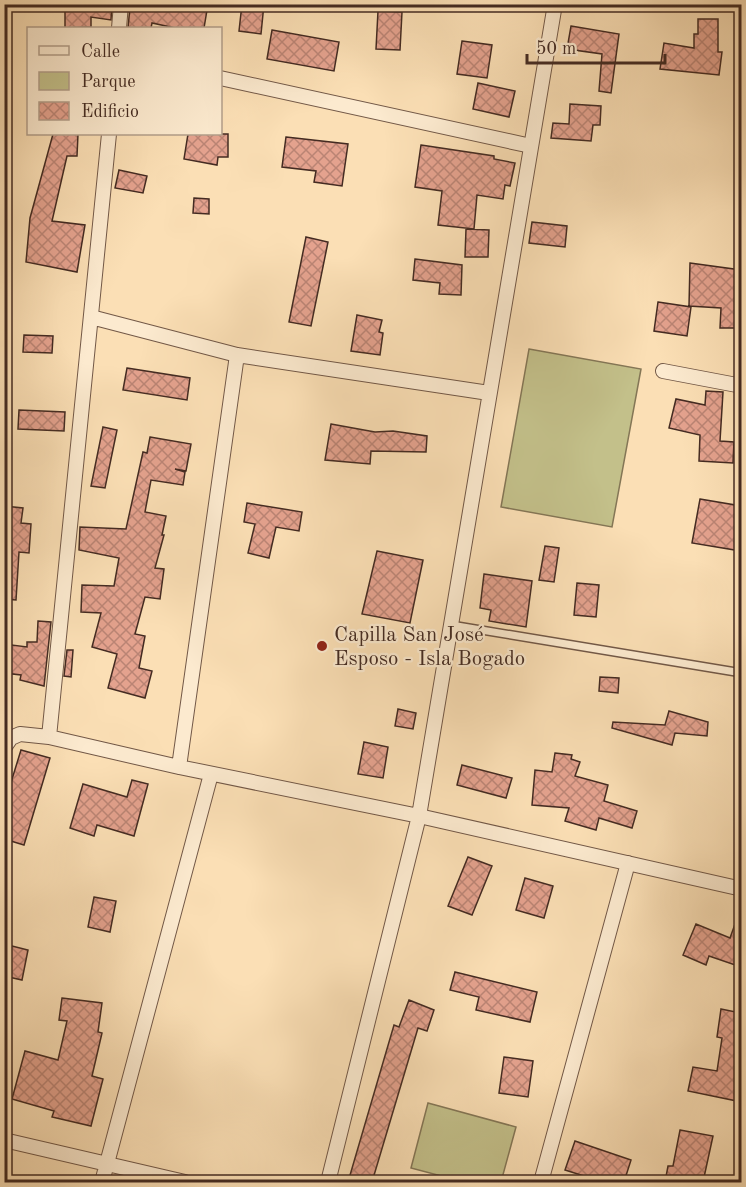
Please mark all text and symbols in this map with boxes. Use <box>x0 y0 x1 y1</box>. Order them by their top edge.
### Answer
legend <box>27 27 222 135</box>
scale bar <box>527 27 665 65</box>
text: 50 m <box>536 40 576 58</box>
text: Calle <box>81 43 120 61</box>
text: Parque <box>81 73 136 91</box>
text: Edificio <box>81 103 139 121</box>
place label: Capilla San José Esposo - Isla Bogado <box>334 625 525 670</box>
marker: Capilla San José Esposo - Isla Bogado <box>315 639 329 653</box>

